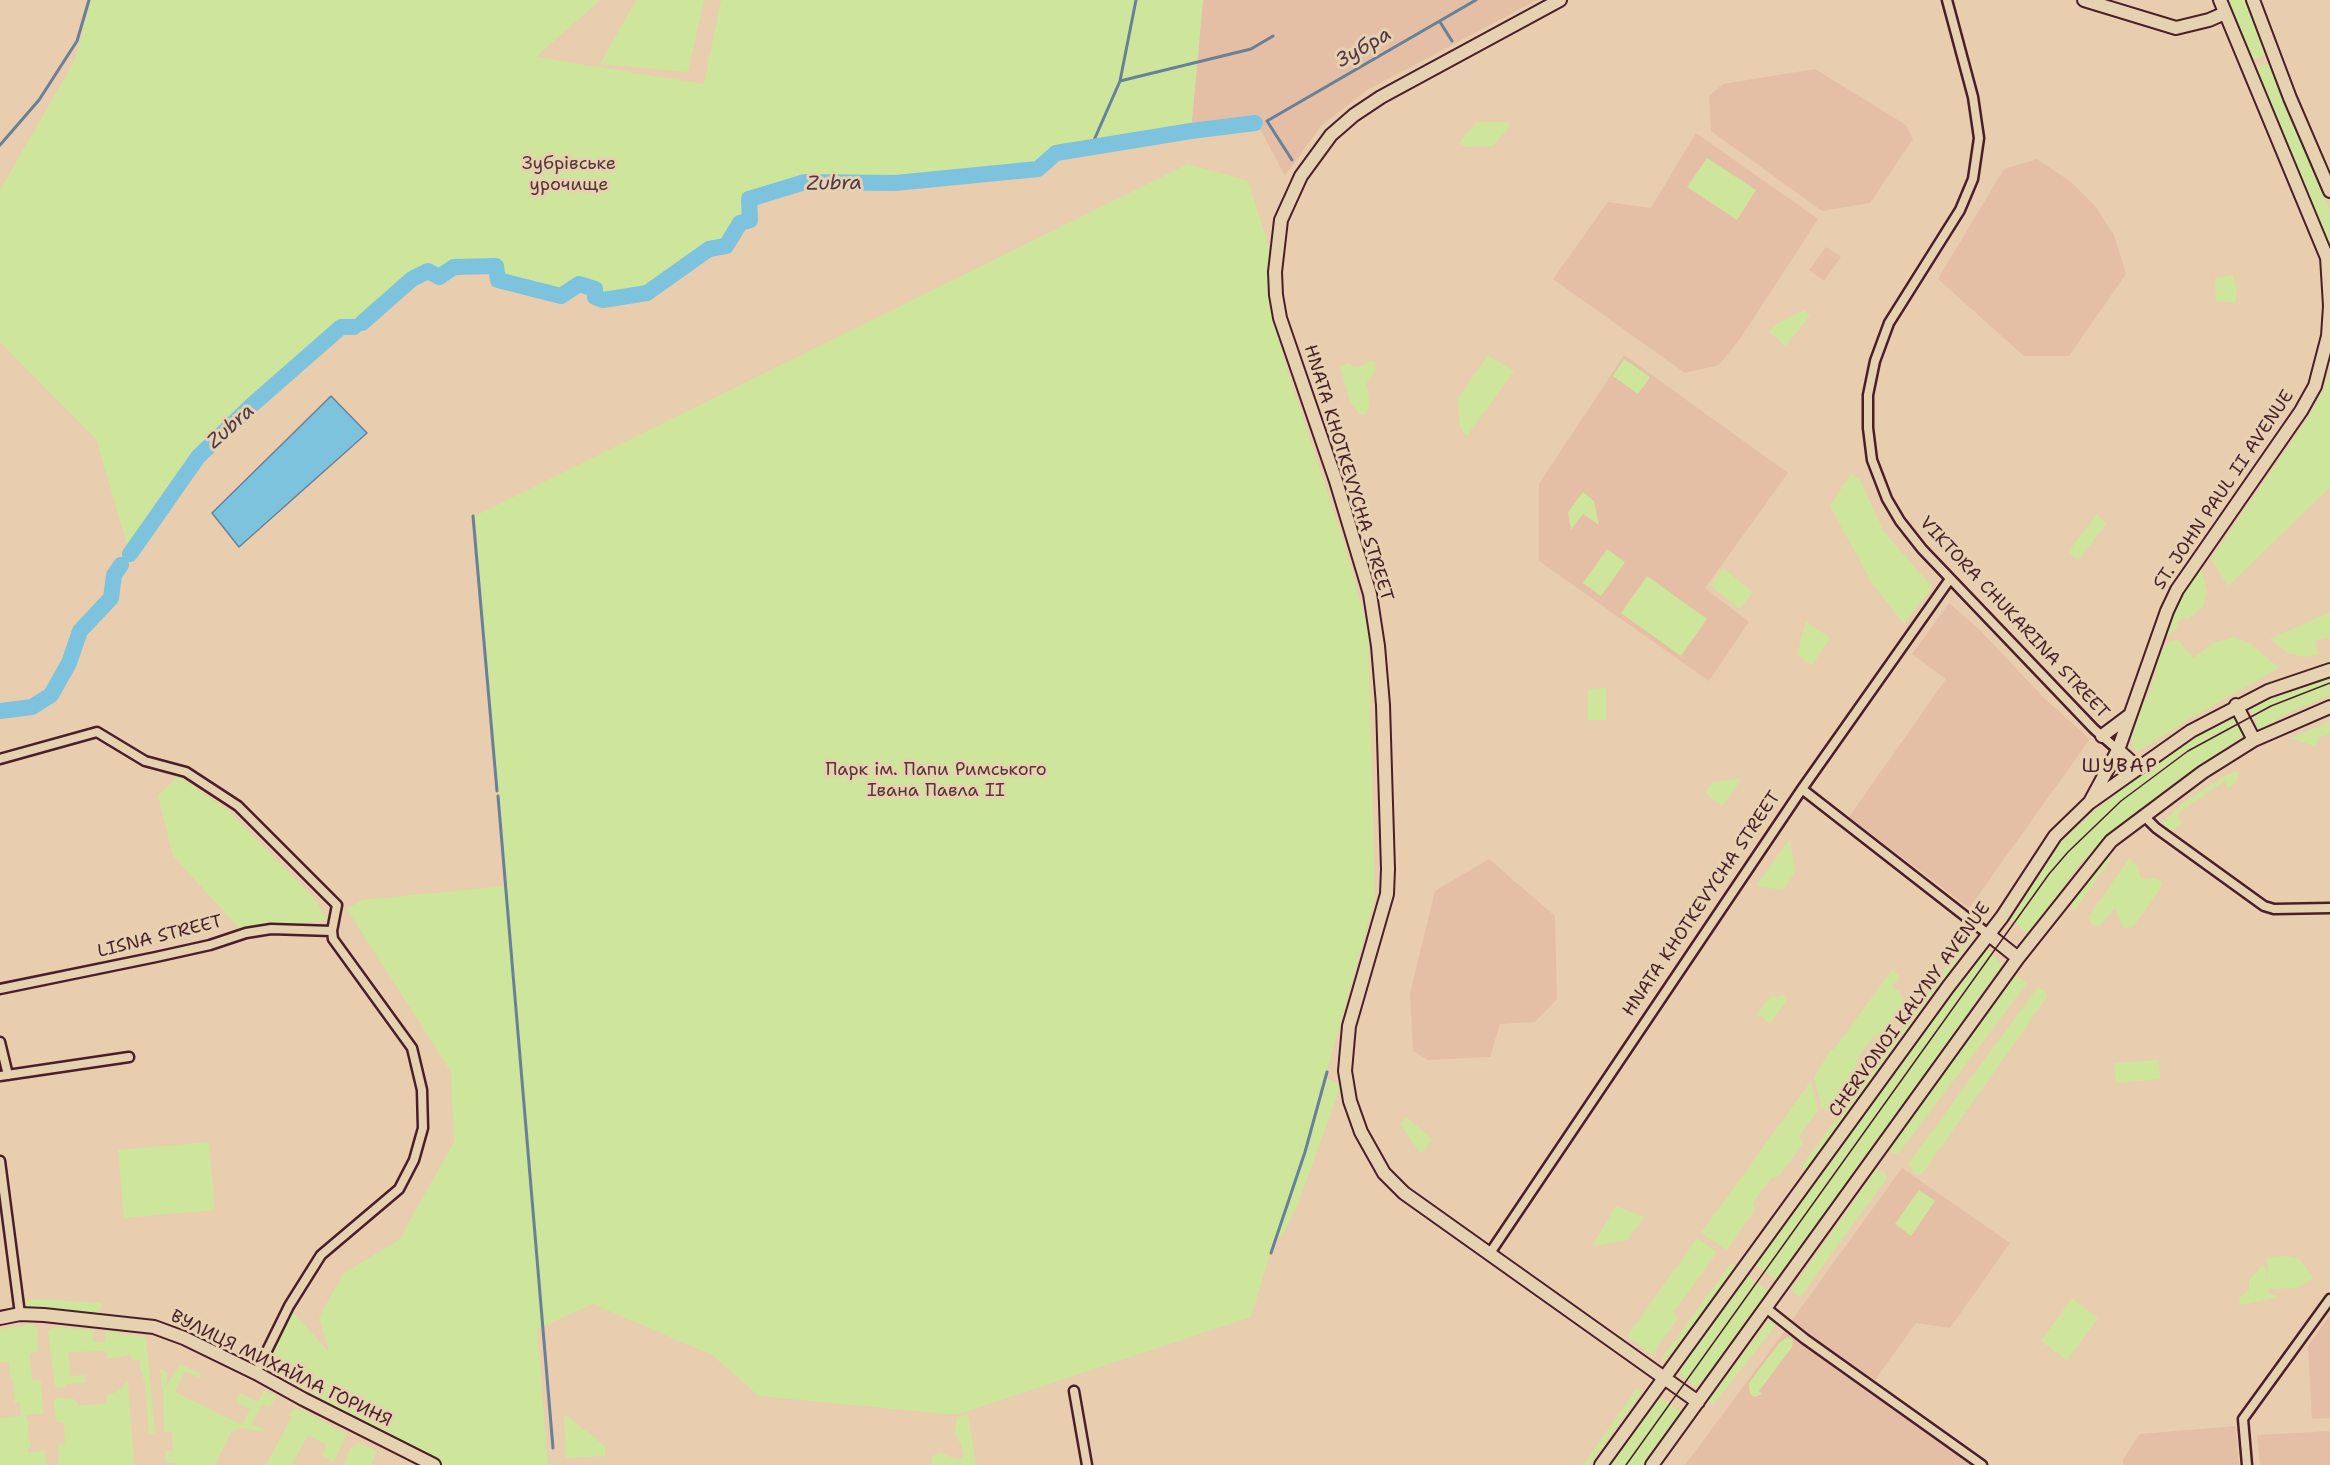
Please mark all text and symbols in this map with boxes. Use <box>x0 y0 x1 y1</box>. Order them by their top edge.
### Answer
water label: Зубра <box>1332 23 1396 73</box>
park label: Зубрівське урочище <box>522 153 616 195</box>
water label: Zubra <box>806 172 862 196</box>
street label: HNATA KHOTKEVYCHA STREET <box>1299 342 1397 604</box>
street label: ST. JOHN PAUL II AVENUE <box>2149 386 2299 594</box>
water label: Zubra <box>202 399 260 455</box>
street label: VIKTORA CHUKARINA STREET <box>1915 512 2113 724</box>
district label: ШУВАР <box>2082 755 2158 779</box>
park label: Парк ім. Папи Римського Івана Павла ІІ <box>825 759 1047 802</box>
street label: HNATA KHOTKEVYCHA STREET <box>1618 787 1786 1021</box>
street label: CHERVONOI KALYNY AVENUE <box>1825 898 1995 1122</box>
street label: LISNA STREET <box>95 911 225 963</box>
street label: ВУЛИЦЯ МИХАЙЛА ГОРИНЯ <box>167 1306 395 1432</box>

